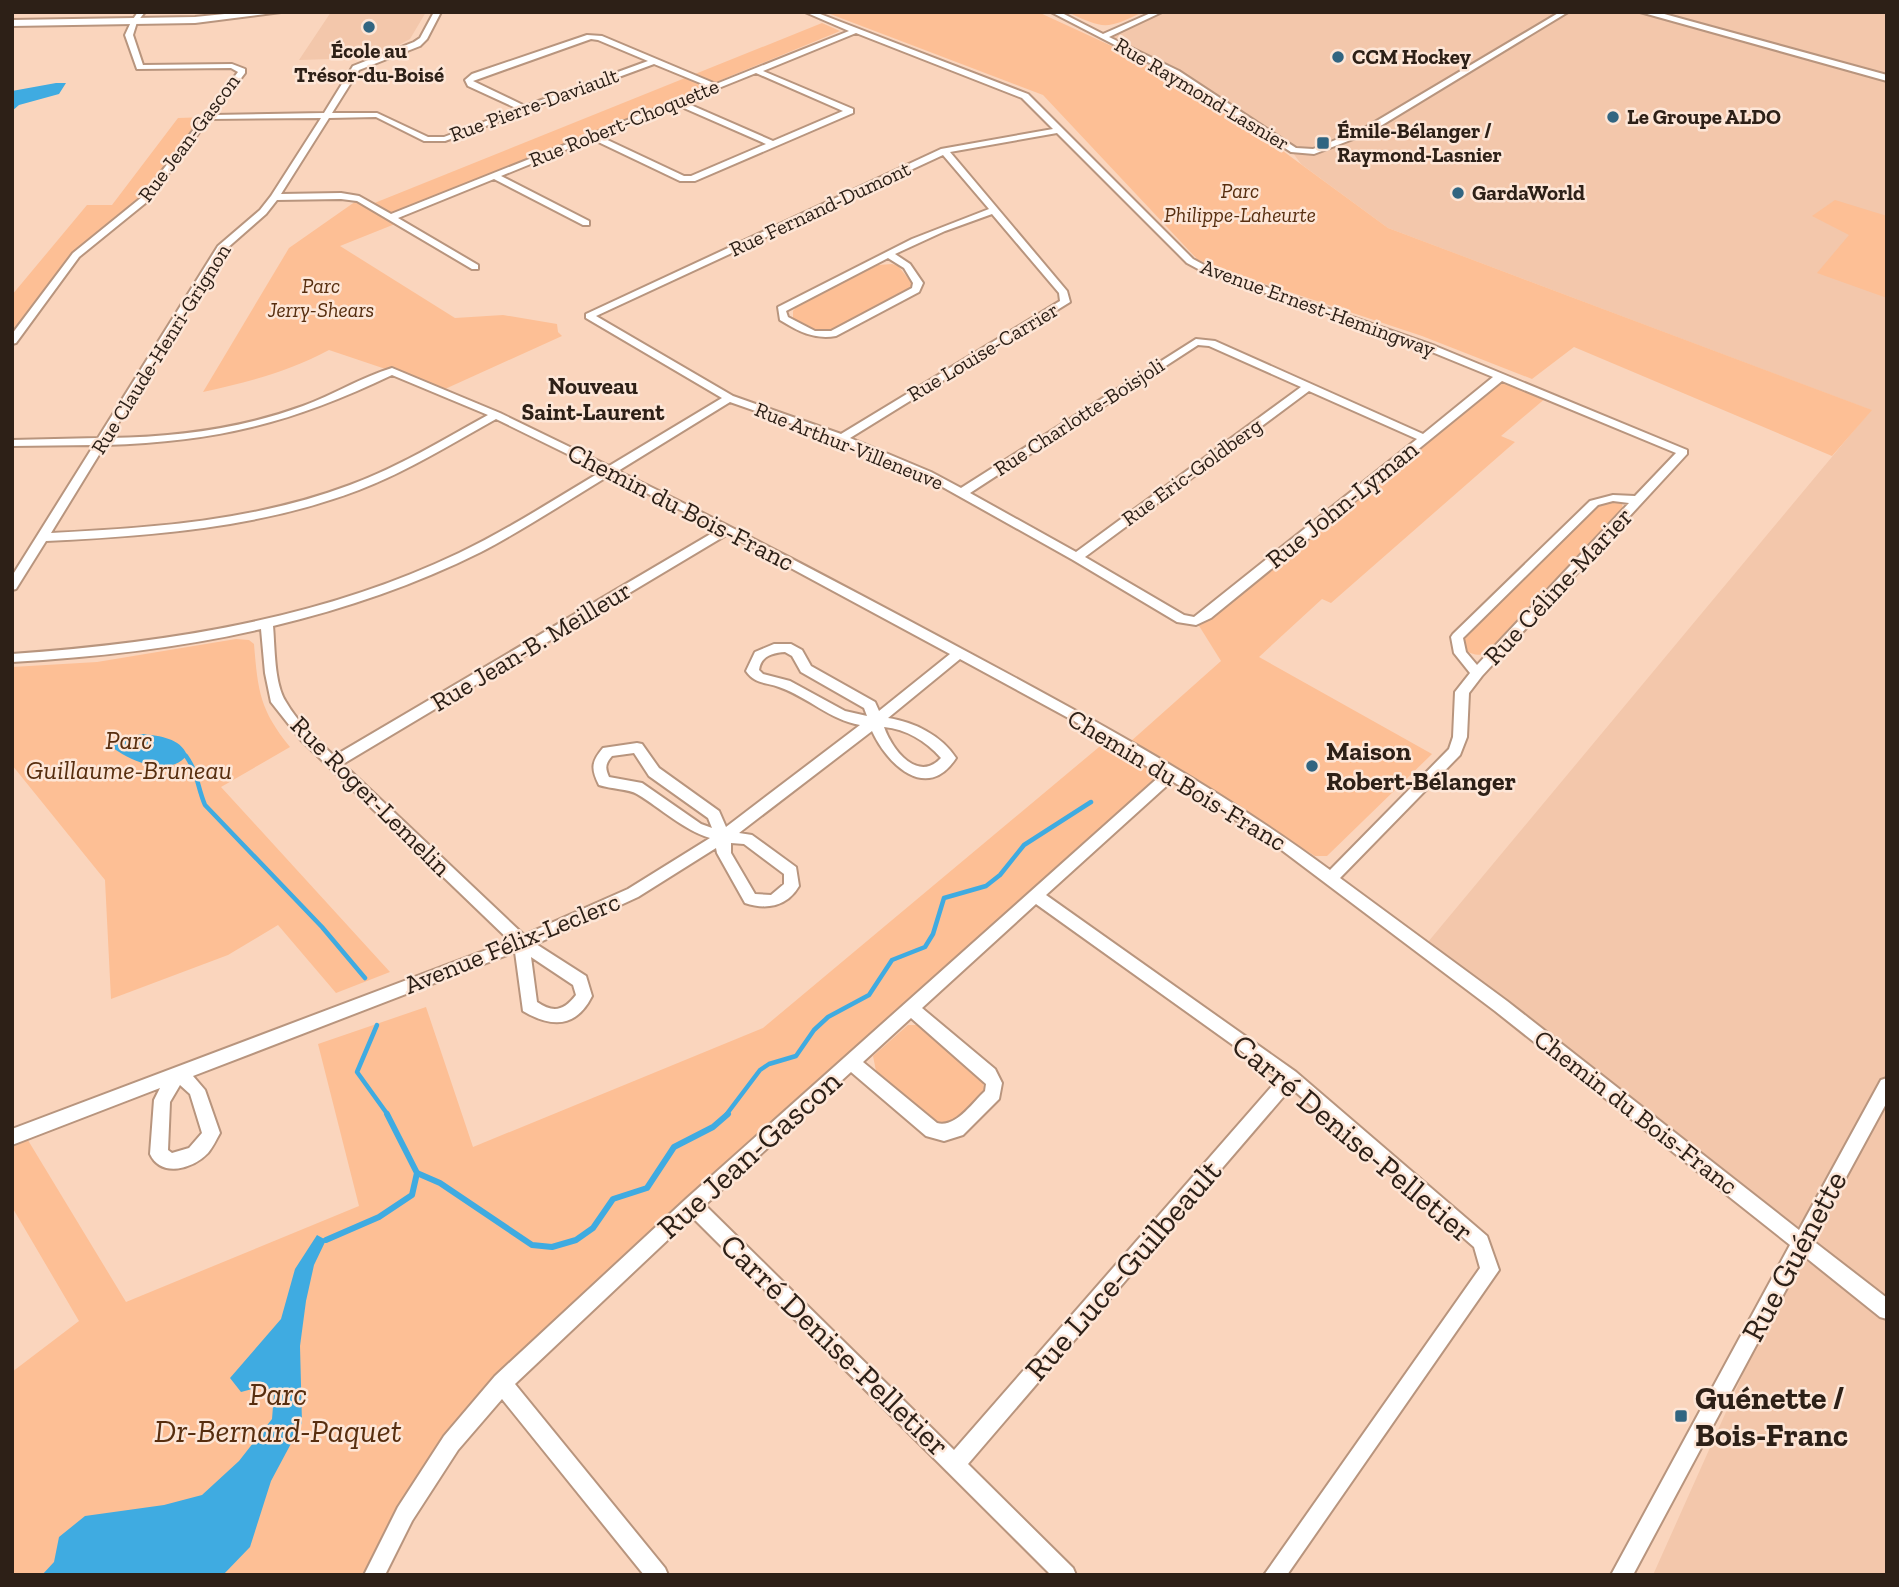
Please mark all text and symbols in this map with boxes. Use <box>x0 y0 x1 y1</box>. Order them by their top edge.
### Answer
marker: École au Trésor-du-Boisé <box>361 19 377 35</box>
street label: Rue Raymond-Lasnier <box>1110 32 1294 156</box>
place label: École au Trésor-du-Boisé <box>294 38 444 87</box>
place label: CCM Hockey <box>1352 44 1471 69</box>
marker: CCM Hockey <box>1330 49 1346 65</box>
street label: Rue Pierre-Daviault <box>446 62 622 147</box>
street label: Rue Jean-Gascon <box>132 69 245 207</box>
street label: Rue Robert-Choquette <box>525 73 722 172</box>
place label: Le Groupe ALDO <box>1627 104 1781 129</box>
marker: Le Groupe ALDO <box>1605 109 1621 125</box>
place label: Émile-Bélanger / Raymond-Lasnier <box>1337 118 1502 167</box>
marker: Émile-Bélanger / Raymond-Lasnier <box>1315 135 1331 151</box>
street label: Rue Fernand-Dumont <box>725 156 914 261</box>
park label: Parc Philippe-Laheurte <box>1164 178 1316 227</box>
place label: GardaWorld <box>1472 180 1585 205</box>
marker: GardaWorld <box>1450 185 1466 201</box>
street label: Rue Claude-Henri-Grignon <box>86 239 236 458</box>
street label: Avenue Ernest-Hemingway <box>1198 253 1439 362</box>
park label: Parc Jerry-Shears <box>267 273 374 322</box>
street label: Rue Louise-Carrier <box>903 297 1063 406</box>
street label: Rue Charlotte-Boisjoli <box>989 352 1169 482</box>
district label: Nouveau Saint-Laurent <box>521 372 665 426</box>
street label: Rue Arthur-Villeneuve <box>751 396 947 495</box>
street label: Rue Eric-Goldberg <box>1117 412 1267 531</box>
street label: Rue John-Lyman <box>1259 433 1425 575</box>
street label: Chemin du Bois-Franc <box>562 436 800 578</box>
street label: Rue Céline-Marier <box>1477 500 1639 672</box>
street label: Rue Jean-B. Meilleur <box>425 574 637 718</box>
street label: Chemin du Bois-Franc <box>1062 702 1292 858</box>
street label: Rue Roger-Lemelin <box>284 709 458 883</box>
park label: Parc Guillaume-Bruneau <box>26 724 232 786</box>
place label: Maison Robert-Bélanger <box>1326 735 1516 797</box>
marker: Maison Robert-Bélanger <box>1304 758 1320 774</box>
street label: Avenue Félix-Leclerc <box>399 885 625 1001</box>
street label: Chemin du Bois-Franc <box>1528 1022 1744 1202</box>
street label: Carré Denise-Pelletier <box>1224 1026 1482 1250</box>
street label: Rue Jean-Gascon <box>649 1061 849 1246</box>
street label: Rue Luce-Guilbeault <box>1017 1152 1229 1388</box>
street label: Rue Guénette <box>1733 1164 1855 1348</box>
street label: Carré Denise-Pelletier <box>713 1226 957 1464</box>
park label: Parc Dr-Bernard-Paquet <box>154 1375 402 1450</box>
place label: Guénette / Bois-Franc <box>1695 1379 1848 1454</box>
marker: Guénette / Bois-Franc <box>1673 1408 1689 1424</box>

